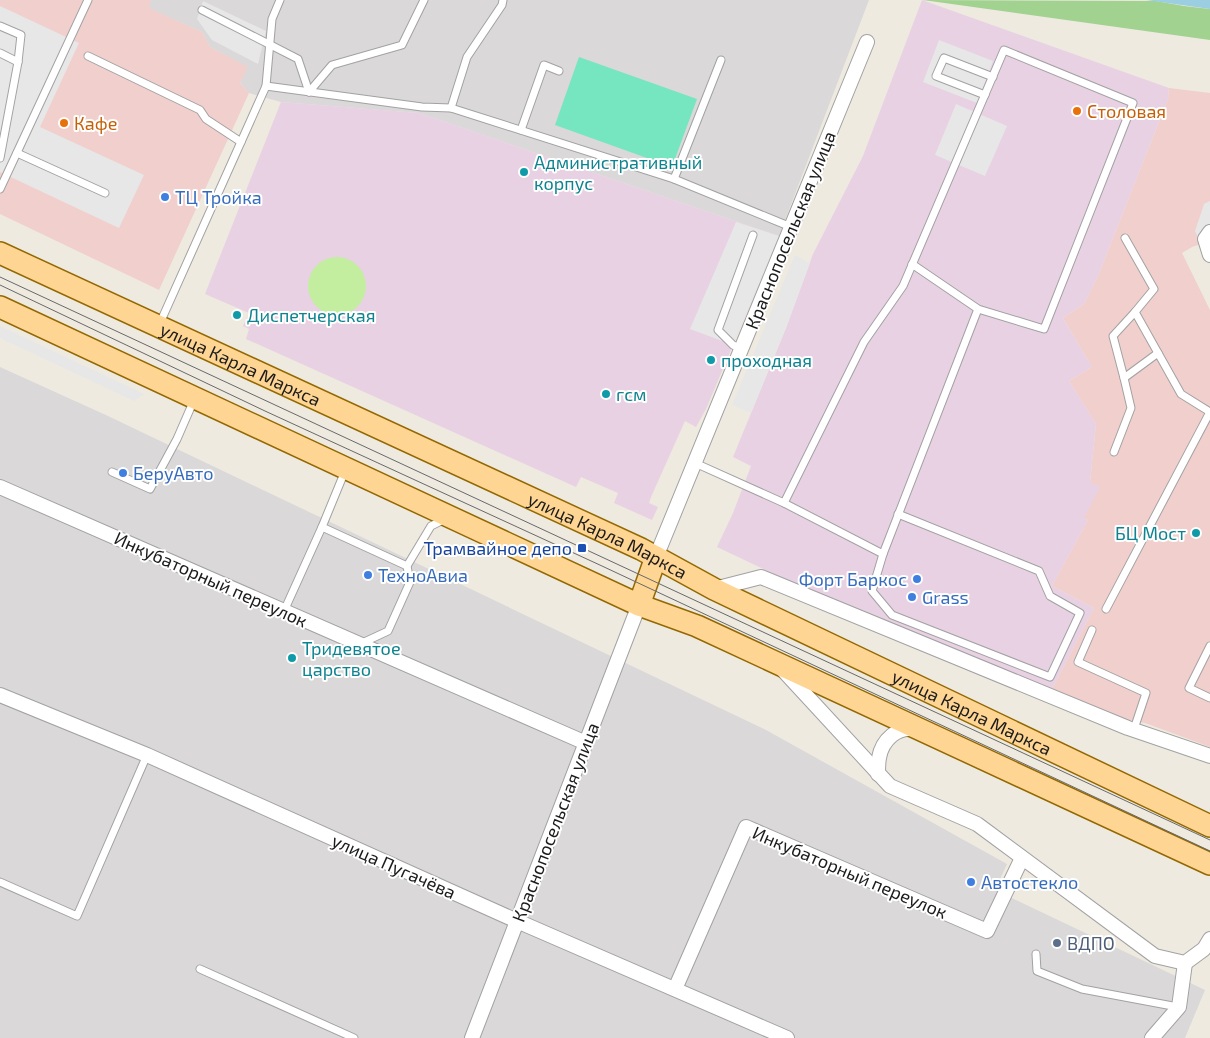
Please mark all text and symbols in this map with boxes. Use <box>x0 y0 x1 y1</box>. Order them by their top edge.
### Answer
place label: Столовая <box>1087 100 1166 122</box>
marker: Столовая <box>1071 105 1083 117</box>
place label: Кафе <box>74 112 117 134</box>
marker: Кафе <box>58 117 70 129</box>
street label: Краснопосельская улица <box>740 128 840 332</box>
place label: Административный корпус <box>534 151 702 194</box>
marker: Административный корпус <box>518 166 530 178</box>
place label: ТЦ Тройка <box>175 186 262 208</box>
marker: ТЦ Тройка <box>159 191 171 203</box>
place label: Диспетчерская <box>247 304 375 326</box>
marker: Диспетчерская <box>231 309 243 321</box>
street label: улица Карла Маркса <box>157 318 324 411</box>
place label: проходная <box>721 349 812 371</box>
marker: проходная <box>705 354 717 366</box>
place label: гсм <box>616 383 646 405</box>
marker: гсм <box>600 388 612 400</box>
place label: БеруАвто <box>133 462 214 484</box>
marker: БеруАвто <box>117 467 129 479</box>
street label: улица Карла Маркса <box>525 487 691 583</box>
place label: БЦ Мост <box>1115 522 1186 544</box>
street label: Инкубаторный переулок <box>111 526 311 632</box>
marker: БЦ Мост <box>1190 527 1202 539</box>
place label: Трамвайное депо <box>423 537 572 559</box>
marker: Трамвайное депо <box>576 542 588 554</box>
place label: ТехноАвиа <box>378 564 468 586</box>
place label: Форт Баркос <box>799 568 907 590</box>
marker: ТехноАвиа <box>362 569 374 581</box>
marker: Форт Баркос <box>911 573 923 585</box>
place label: Grass <box>922 586 969 608</box>
marker: Grass <box>906 591 918 603</box>
place label: Тридевятое царство <box>302 637 401 680</box>
marker: Тридевятое царство <box>286 652 298 664</box>
street label: улица Карла Маркса <box>888 665 1055 760</box>
street label: Краснопосельская улица <box>507 719 603 925</box>
street label: Инкубаторный переулок <box>749 821 951 923</box>
street label: улица Пугачёва <box>329 829 459 903</box>
place label: Автостекло <box>981 871 1078 893</box>
marker: Автостекло <box>965 876 977 888</box>
place label: ВДПО <box>1067 932 1115 954</box>
marker: ВДПО <box>1051 937 1063 949</box>

